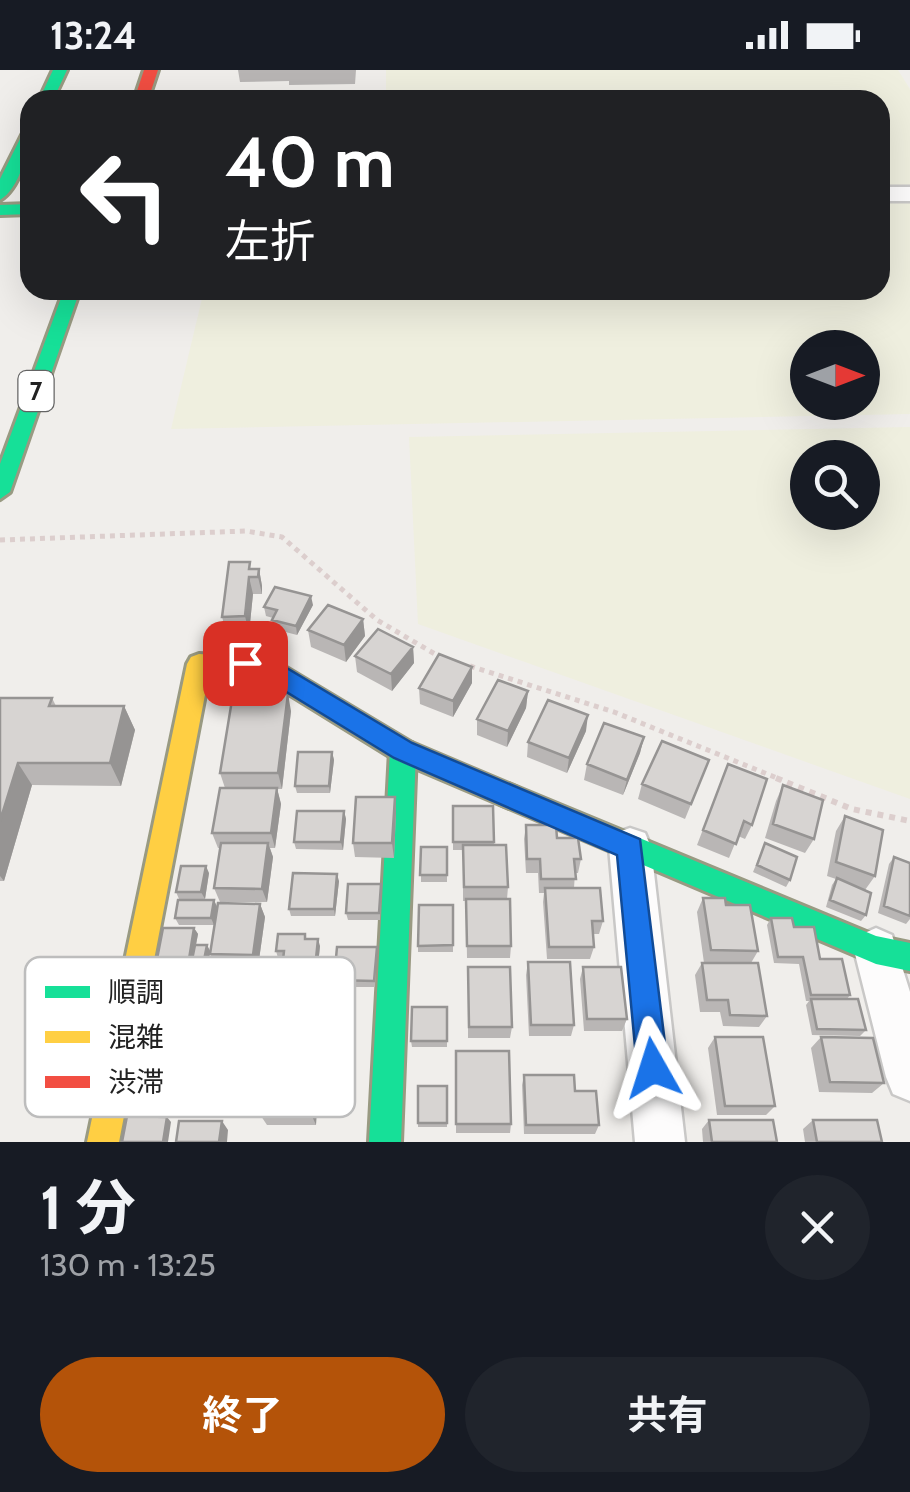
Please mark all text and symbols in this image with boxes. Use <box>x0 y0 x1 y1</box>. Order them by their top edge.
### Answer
text: 13:24 <box>50 12 137 59</box>
text: 40 m <box>225 119 394 205</box>
icon: left <box>60 130 190 260</box>
text: 左折 <box>225 214 315 268</box>
north arrow <box>790 330 880 420</box>
map controls <box>790 330 880 530</box>
road number: 7 <box>18 371 54 411</box>
button: search <box>790 440 880 530</box>
pin <box>203 621 288 706</box>
icon: arrive <box>218 636 273 691</box>
legend <box>25 957 355 1117</box>
text: 順調 <box>108 975 164 1009</box>
position arrow <box>601 1016 705 1120</box>
text: 混雑 <box>108 1020 164 1054</box>
text: 渋滞 <box>108 1065 164 1099</box>
text: 1 分 <box>40 1171 136 1244</box>
button: close <box>765 1175 870 1280</box>
text: 130 m · 13:25 <box>40 1245 216 1284</box>
button: 終了 <box>40 1357 445 1472</box>
button: 共有 <box>465 1357 870 1472</box>

